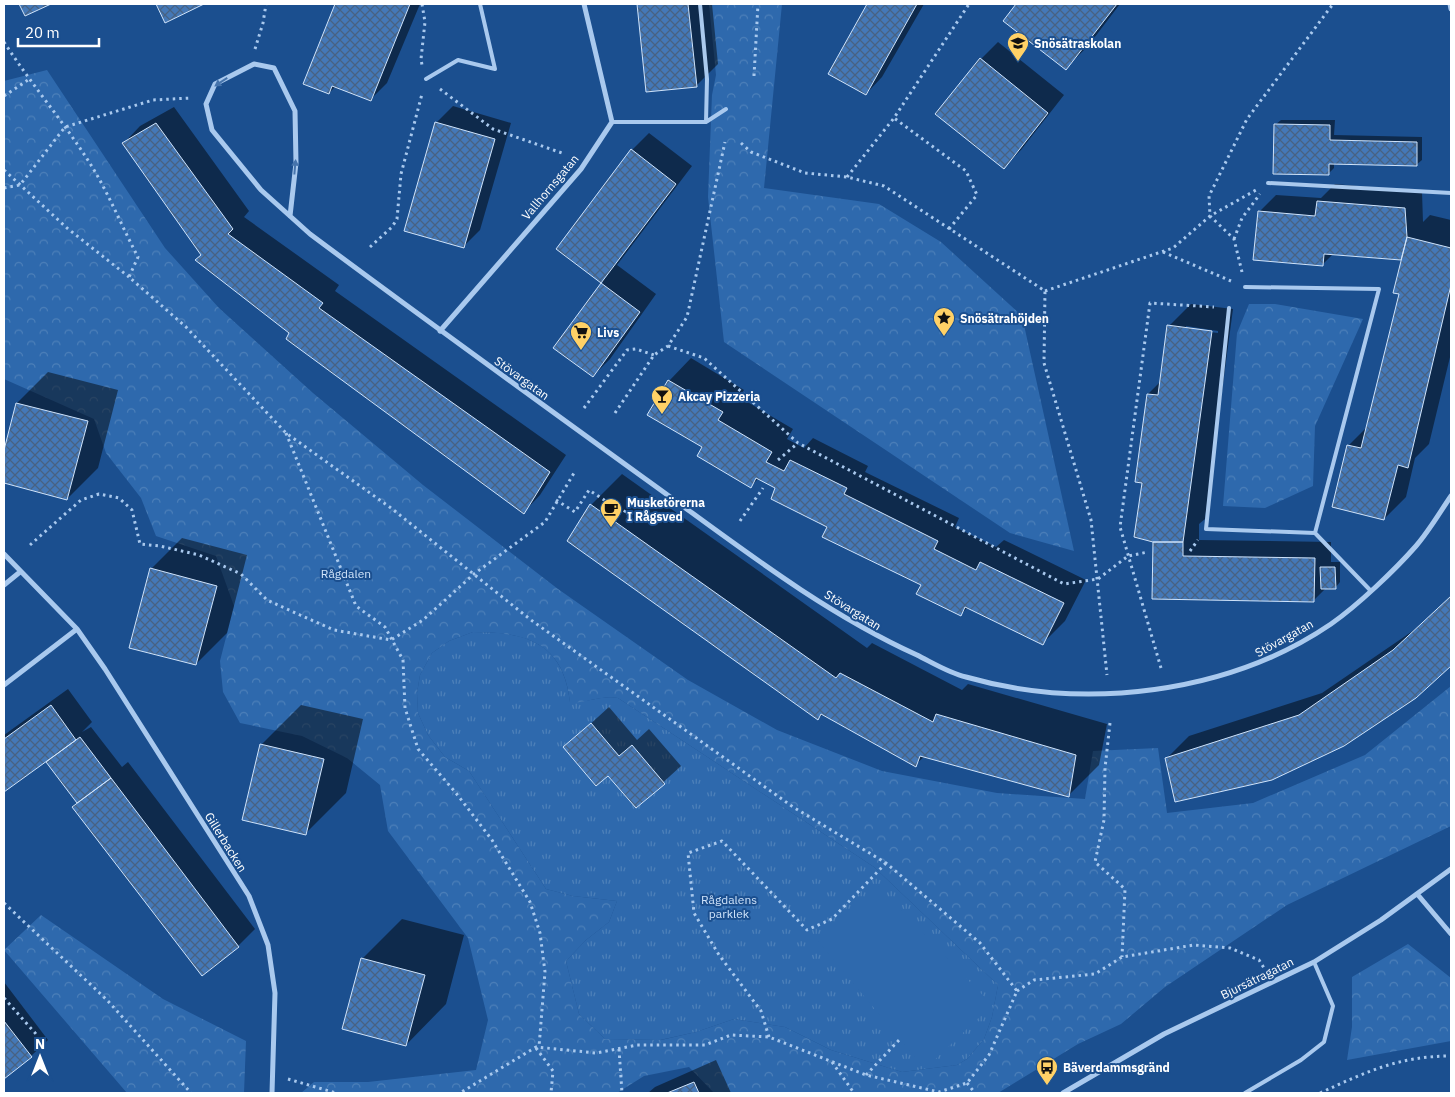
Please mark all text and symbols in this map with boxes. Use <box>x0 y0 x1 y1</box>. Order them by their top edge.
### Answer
scale bar <box>18 15 99 47</box>
text: 20 m <box>25 23 60 42</box>
school or university icon: Snösätraskolan <box>1006 31 1030 62</box>
place label: Snösätraskolan <box>1034 36 1121 51</box>
one-way arrow <box>214 78 228 87</box>
street label: Vallhornsgatan <box>518 151 582 223</box>
one-way arrow <box>291 159 299 175</box>
place icon: Snösätrahöjden <box>932 306 956 337</box>
place label: Snösätrahöjden <box>960 311 1049 326</box>
supermarket icon: Livs <box>569 320 593 351</box>
place label: Livs <box>597 325 619 340</box>
street label: Stövargatan <box>492 353 552 403</box>
bar icon: Akcay Pizzeria <box>650 384 674 415</box>
place label: Akcay Pizzeria <box>678 389 761 404</box>
place label: Musketörerna I Rågsved <box>627 495 705 524</box>
cafe icon: Musketörerna I Rågsved <box>599 497 623 528</box>
park label: Rågdalen <box>321 566 371 581</box>
street label: Stövargatan <box>822 587 884 633</box>
street label: Stövargatan <box>1252 616 1316 660</box>
street label: Gillerbacken <box>202 809 250 875</box>
park label: Rågdalens parklek <box>701 892 757 921</box>
street label: Bjursätragatan <box>1218 954 1296 1002</box>
north arrow <box>15 1032 65 1082</box>
text: N <box>35 1035 45 1053</box>
bus stop icon: Bäverdammsgränd <box>1035 1055 1059 1086</box>
place label: Bäverdammsgränd <box>1063 1060 1170 1075</box>

